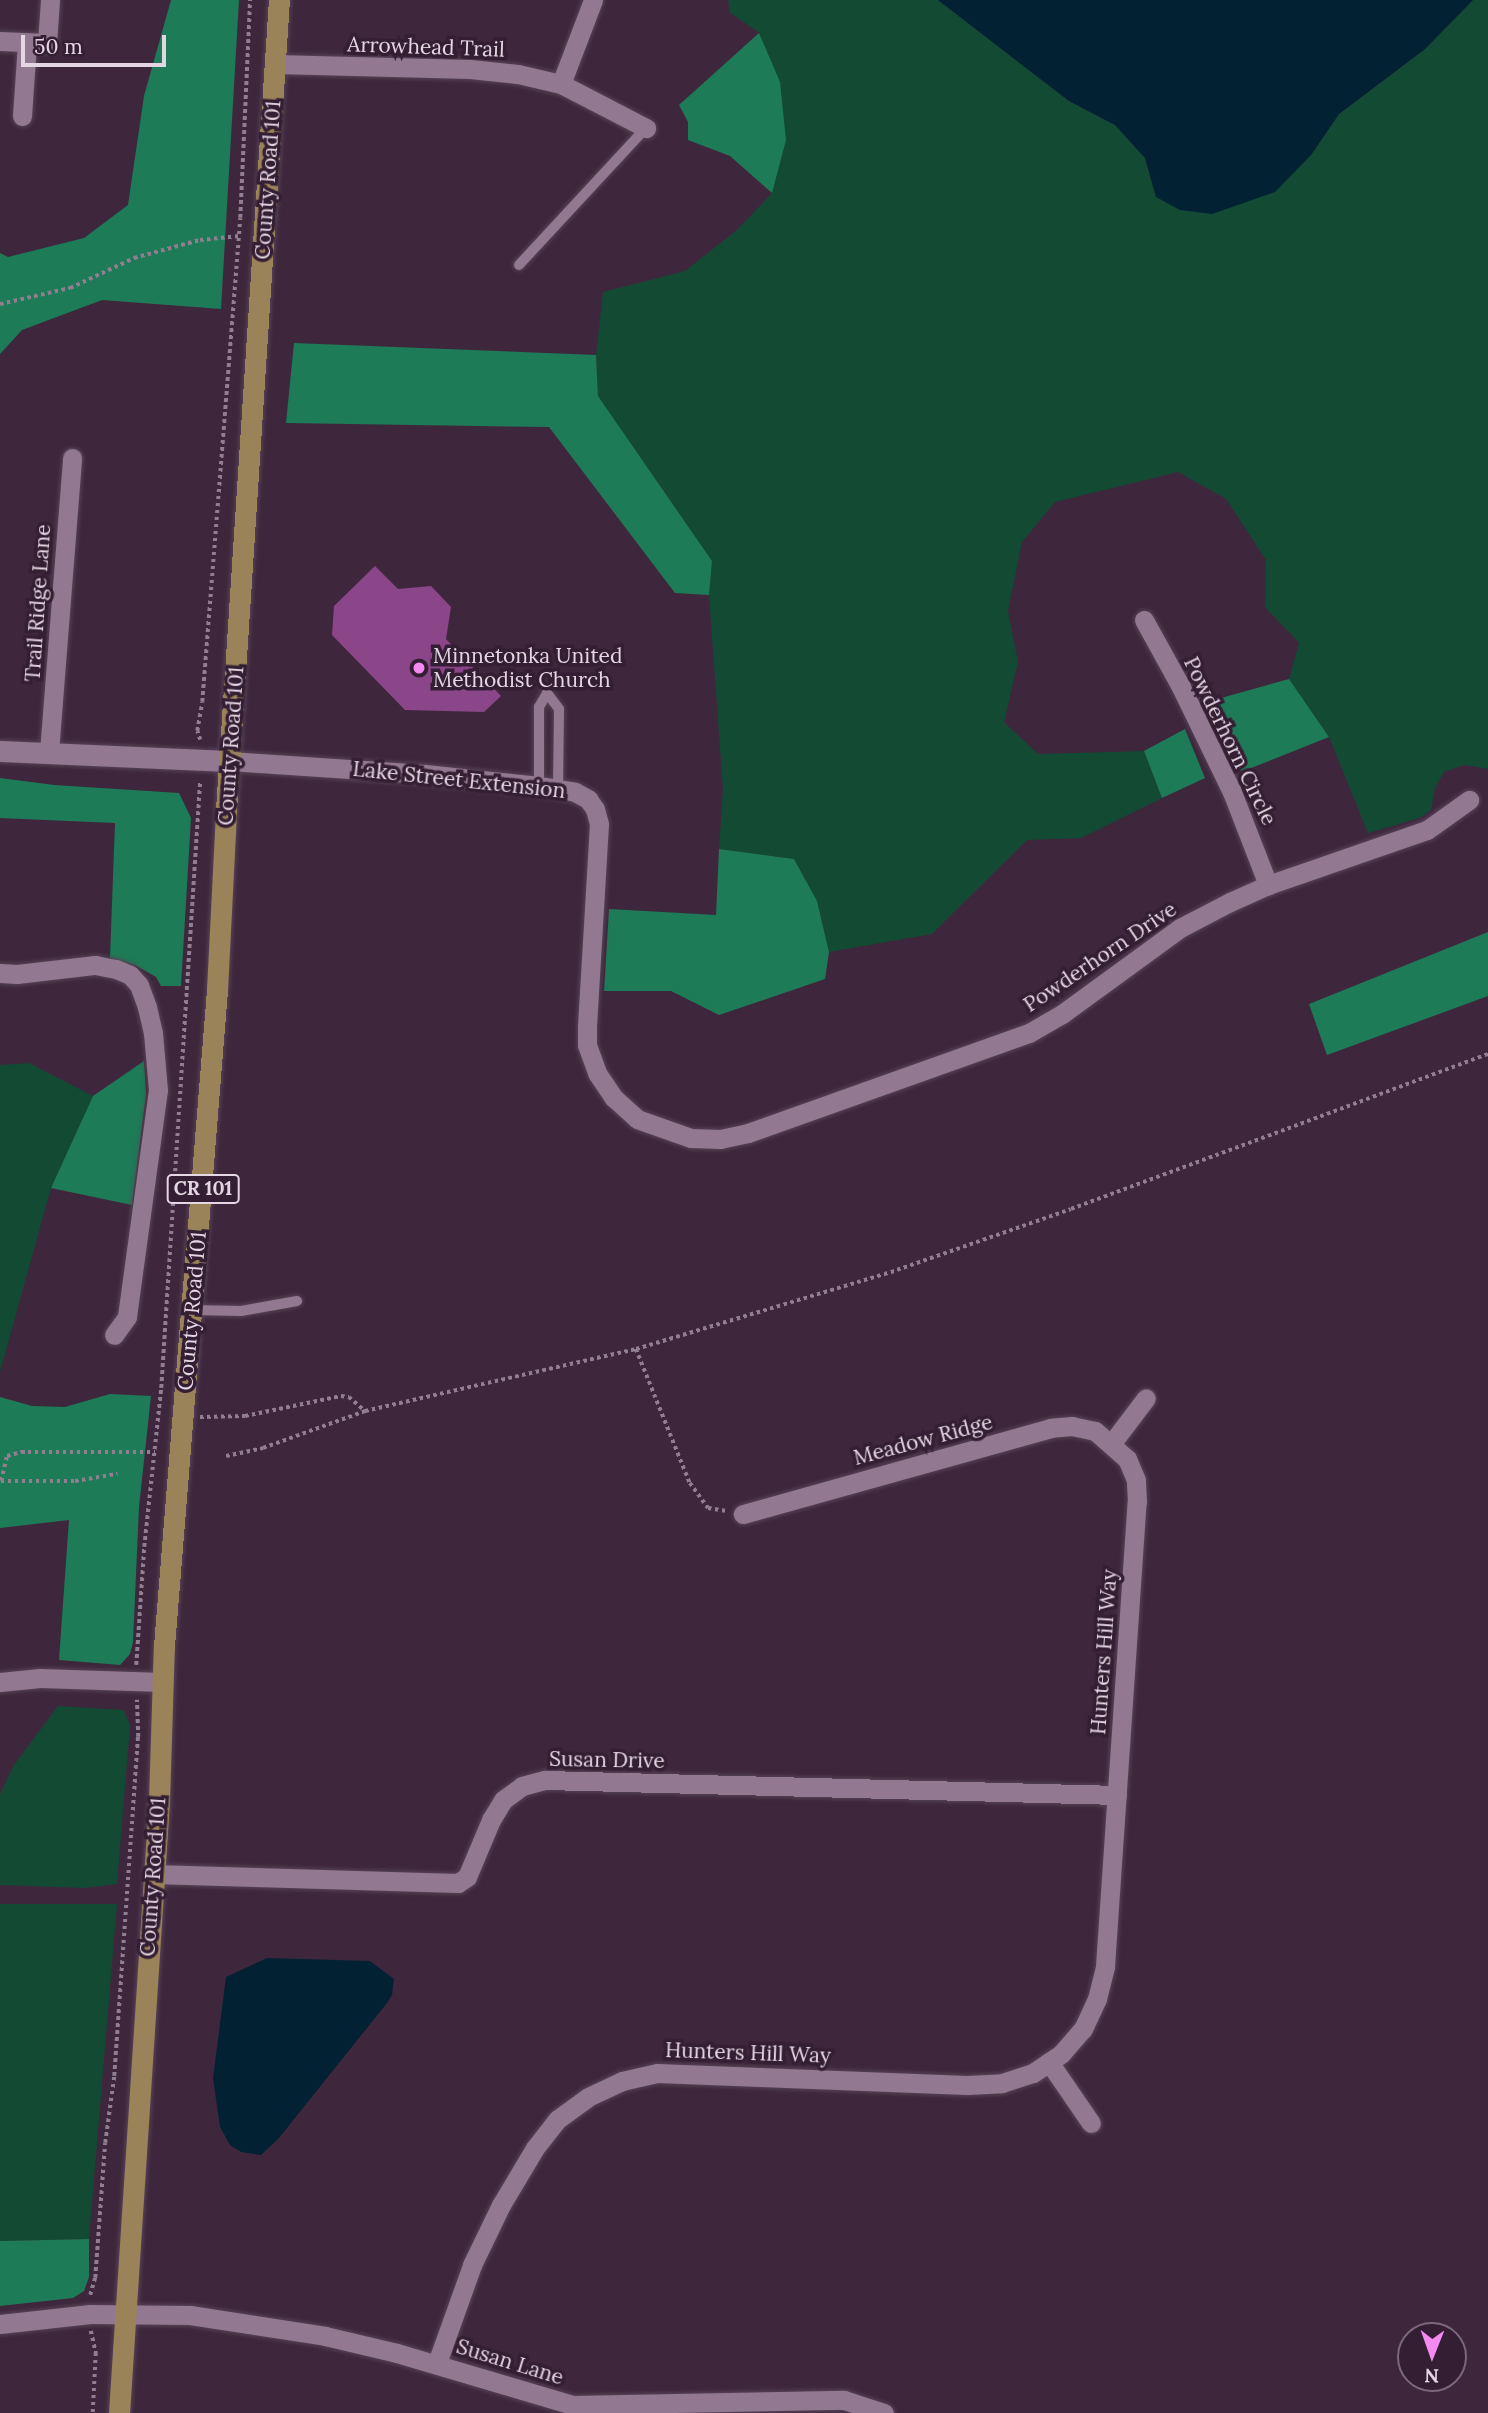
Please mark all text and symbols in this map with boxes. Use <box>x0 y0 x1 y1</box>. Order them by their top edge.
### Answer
scale bar <box>24 21 170 65</box>
street label: Arrowhead Trail <box>347 32 505 62</box>
text: 50 m <box>34 33 83 60</box>
street label: County Road 101 <box>250 100 286 260</box>
street label: Trail Ridge Lane <box>20 523 56 683</box>
place label: Minnetonka United Methodist Church <box>433 643 622 693</box>
street label: Powderhorn Circle <box>1178 653 1282 829</box>
marker: Minnetonka United Methodist Church <box>411 660 427 676</box>
street label: County Road 101 <box>213 666 249 826</box>
street label: Lake Street Extension <box>351 756 567 804</box>
street label: Powderhorn Drive <box>1019 897 1181 1017</box>
road number: CR 101 <box>166 1174 240 1204</box>
street label: County Road 101 <box>173 1230 211 1392</box>
street label: Meadow Ridge <box>851 1409 995 1471</box>
street label: Hunters Hill Way <box>1086 1568 1122 1736</box>
street label: Susan Drive <box>549 1746 665 1774</box>
street label: County Road 101 <box>135 1797 171 1957</box>
street label: Hunters Hill Way <box>665 2038 831 2068</box>
north arrow <box>1397 2322 1467 2392</box>
street label: Susan Lane <box>453 2334 567 2390</box>
text: N <box>1424 2364 1439 2388</box>

